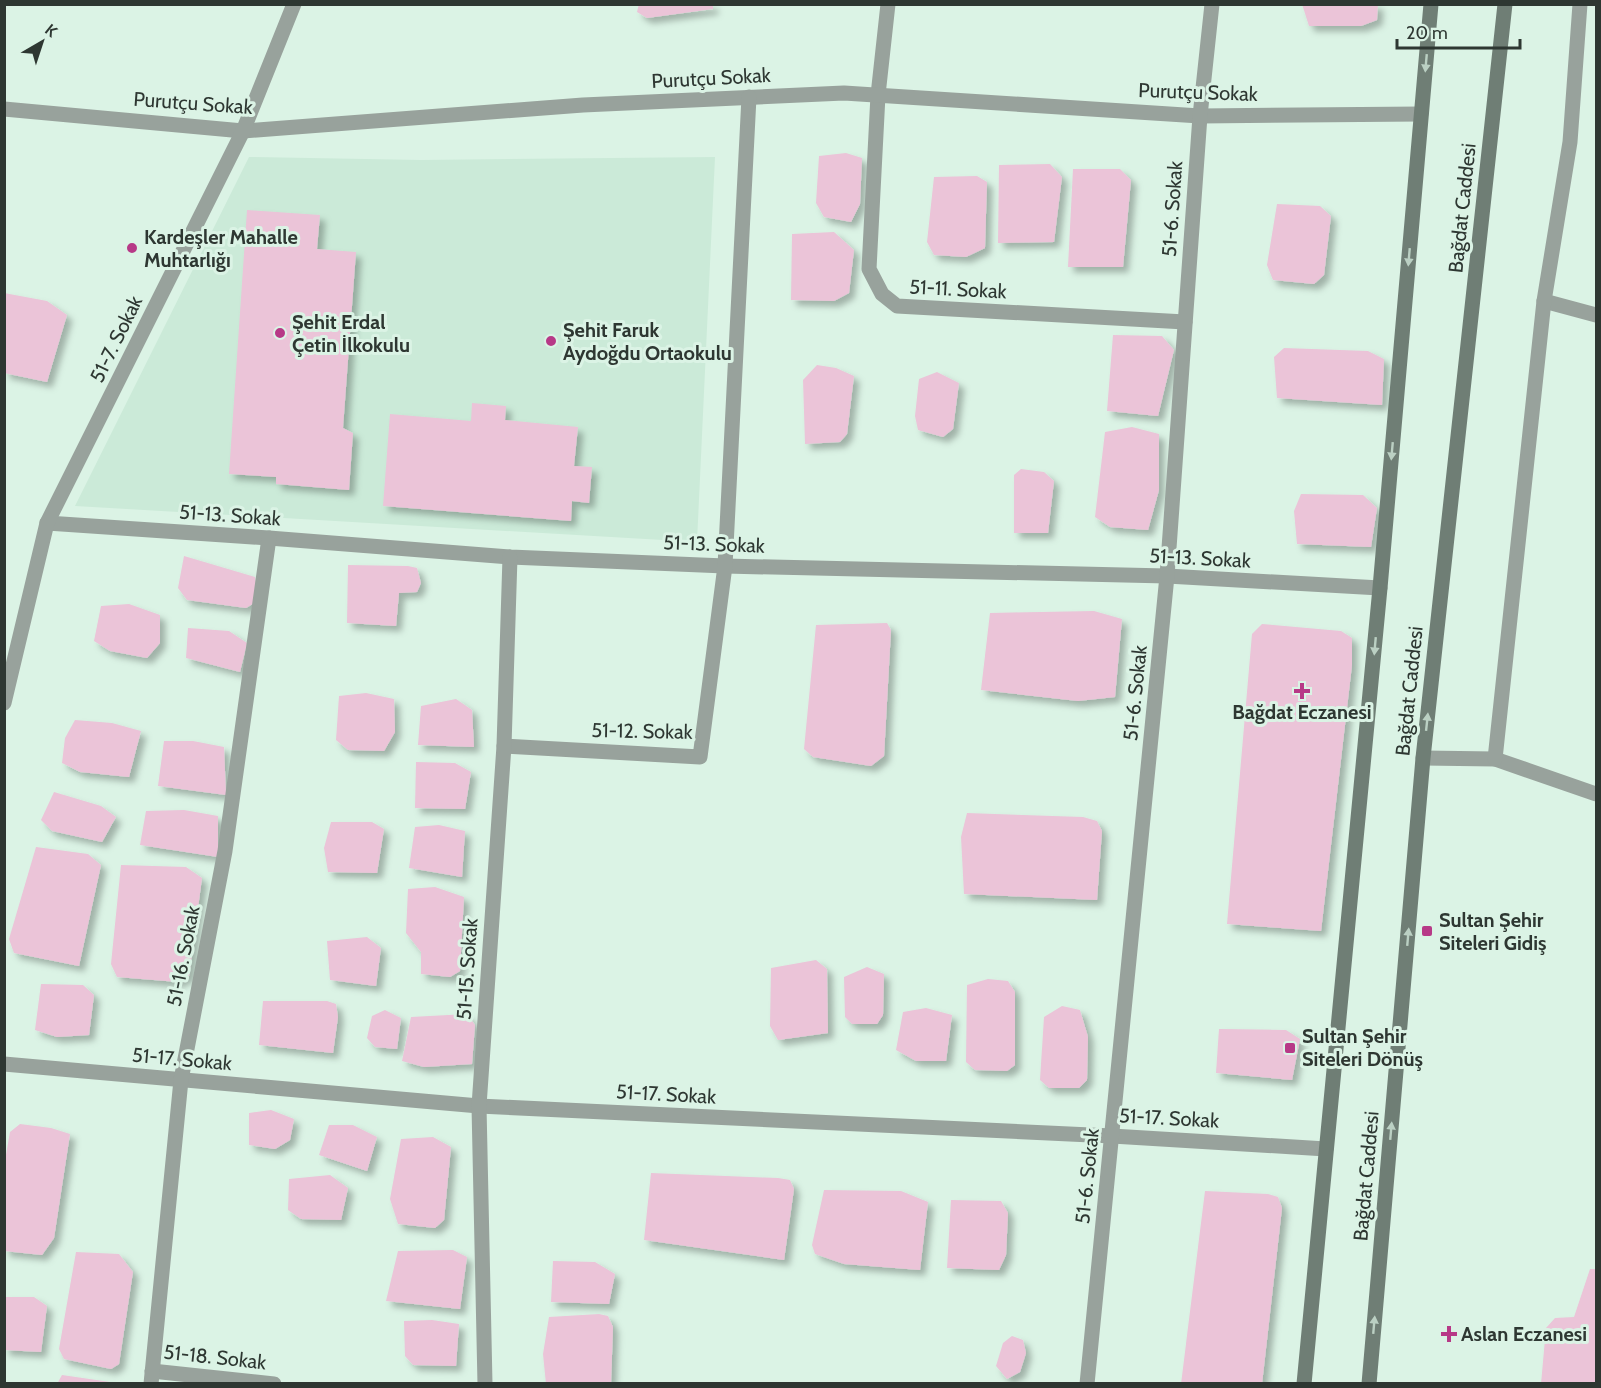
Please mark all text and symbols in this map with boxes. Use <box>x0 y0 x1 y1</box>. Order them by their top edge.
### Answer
north arrow <box>12 12 72 72</box>
scale bar <box>1397 12 1520 50</box>
text: K <box>41 20 61 41</box>
text: 20 m <box>1406 22 1448 44</box>
one-way arrow <box>1421 53 1431 72</box>
street label: Purutçu Sokak <box>651 63 771 93</box>
street label: Purutçu Sokak <box>1138 78 1258 106</box>
street label: Purutçu Sokak <box>133 87 253 119</box>
street label: Bağdat Caddesi <box>1443 142 1481 274</box>
street label: 51-6. Sokak <box>1157 160 1187 258</box>
place label: Kardeşler Mahalle Muhtarlığı <box>144 225 298 272</box>
marker: Kardeşler Mahalle Muhtarlığı <box>125 241 139 255</box>
one-way arrow <box>1404 248 1414 267</box>
street label: 51-11. Sokak <box>909 274 1007 304</box>
street label: 51-7. Sokak <box>85 292 147 386</box>
place label: Şehit Erdal Çetin İlkokulu <box>292 310 410 357</box>
place label: Şehit Faruk Aydoğdu Ortaokulu <box>563 318 732 365</box>
marker: Şehit Erdal Çetin İlkokulu <box>273 326 287 340</box>
marker: Şehit Faruk Aydoğdu Ortaokulu <box>544 334 558 348</box>
one-way arrow <box>1387 442 1397 461</box>
street label: 51-13. Sokak <box>178 499 282 531</box>
street label: 51-13. Sokak <box>663 530 765 558</box>
street label: 51-13. Sokak <box>1149 543 1251 573</box>
street label: Bağdat Caddesi <box>1390 625 1428 757</box>
one-way arrow <box>1370 636 1380 655</box>
street label: 51-6. Sokak <box>1118 644 1152 742</box>
marker: Bağdat Eczanesi <box>1295 684 1309 698</box>
place label: Bağdat Eczanesi <box>1232 700 1372 724</box>
one-way arrow <box>1422 712 1432 731</box>
street label: 51-12. Sokak <box>591 718 693 744</box>
street label: 51-16. Sokak <box>161 904 205 1008</box>
place label: Sultan Şehir Siteleri Gidiş <box>1439 908 1546 955</box>
street label: 51-15. Sokak <box>451 917 483 1021</box>
marker: Sultan Şehir Siteleri Gidiş <box>1420 924 1434 938</box>
one-way arrow <box>1403 927 1412 946</box>
place label: Sultan Şehir Siteleri Dönüş <box>1302 1024 1423 1071</box>
marker: Sultan Şehir Siteleri Dönüş <box>1283 1041 1297 1055</box>
street label: 51-17. Sokak <box>131 1043 233 1075</box>
street label: 51-17. Sokak <box>615 1079 717 1109</box>
street label: 51-17. Sokak <box>1118 1103 1220 1133</box>
street label: Bağdat Caddesi <box>1348 1110 1384 1242</box>
one-way arrow <box>1386 1121 1396 1140</box>
street label: 51-6. Sokak <box>1070 1127 1104 1225</box>
one-way arrow <box>1369 1316 1379 1335</box>
place label: Aslan Eczanesi <box>1461 1322 1587 1346</box>
marker: Aslan Eczanesi <box>1442 1327 1456 1341</box>
street label: 51-18. Sokak <box>163 1340 267 1374</box>

